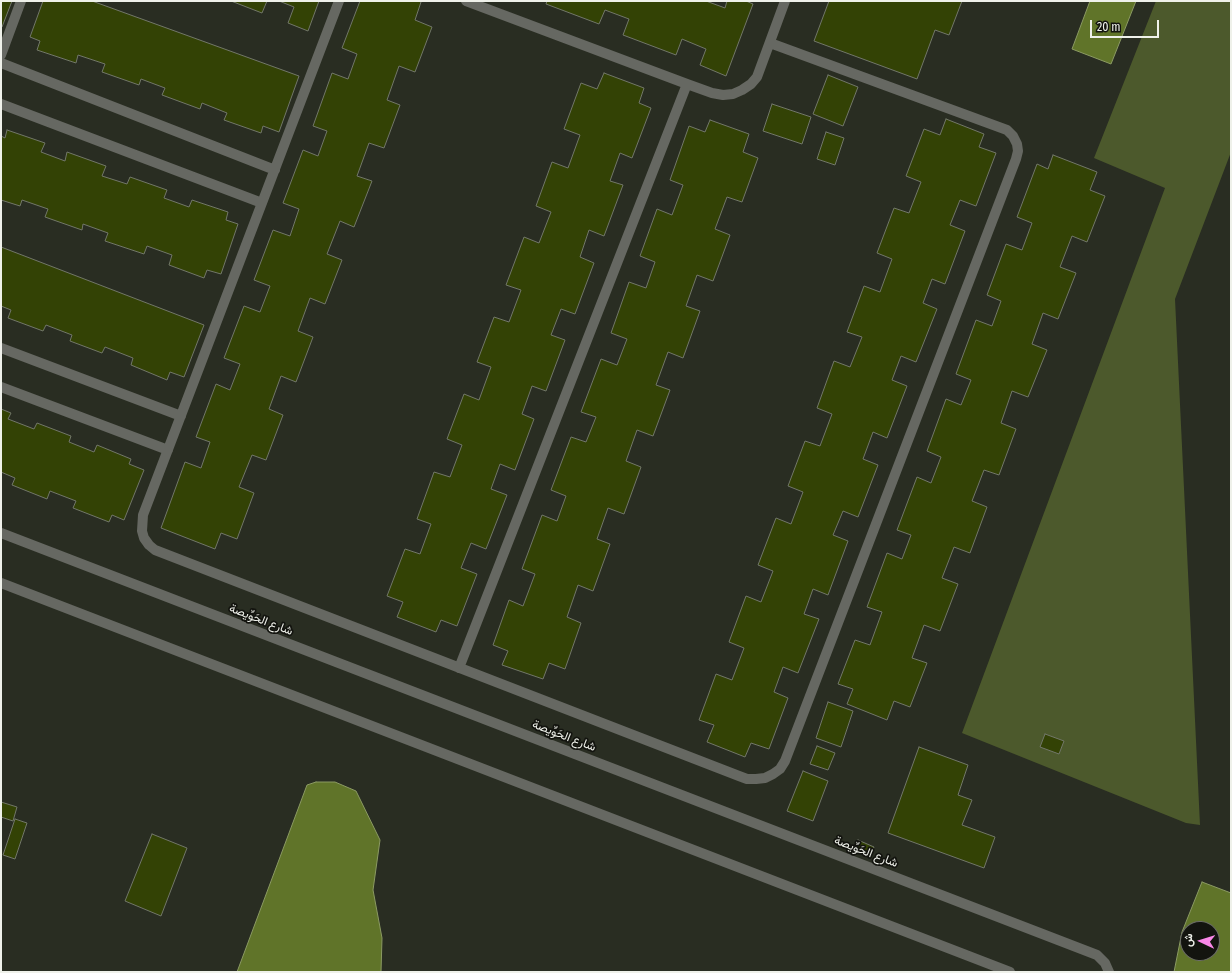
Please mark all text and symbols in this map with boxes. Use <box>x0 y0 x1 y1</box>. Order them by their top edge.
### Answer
scale bar <box>1092 12 1161 38</box>
text: 20 m <box>1097 20 1121 34</box>
street label: شارع الحَوِّيصة <box>227 601 295 639</box>
street label: شارع الحَوِّيصة <box>530 717 598 755</box>
street label: شارع الحَوِّيصة <box>832 833 900 871</box>
north arrow <box>1180 921 1220 961</box>
text: ش <box>1182 933 1195 947</box>

